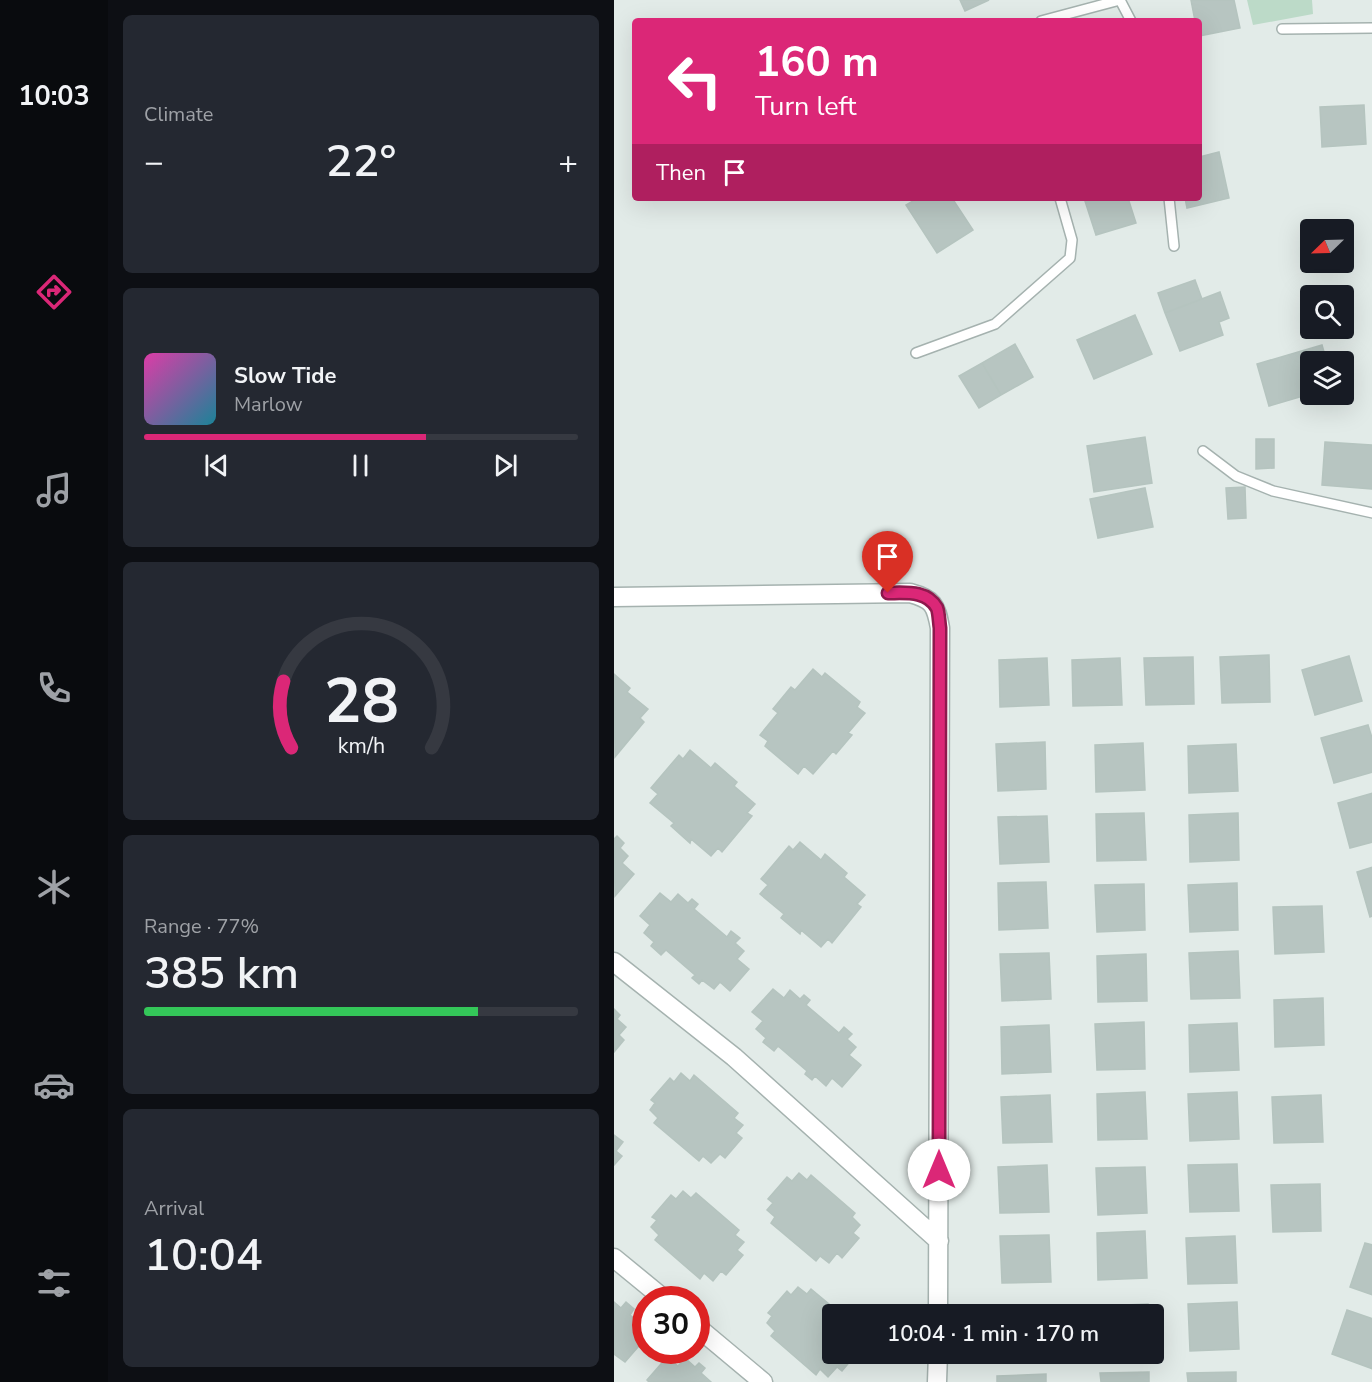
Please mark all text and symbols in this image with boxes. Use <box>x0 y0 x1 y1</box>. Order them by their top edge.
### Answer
text: 160 m <box>755 34 879 91</box>
icon: left <box>656 42 734 120</box>
text: 10:03 <box>18 78 90 115</box>
text: Turn left <box>755 88 856 125</box>
text: Climate <box>144 101 213 128</box>
text: 22° <box>326 131 396 192</box>
text: − <box>144 140 164 185</box>
text: + <box>558 140 578 185</box>
icon: arrive <box>718 156 751 189</box>
text: Then <box>656 158 706 188</box>
north arrow <box>1300 219 1354 273</box>
map controls <box>1300 219 1354 405</box>
icon: directions <box>33 271 75 313</box>
button: search <box>1300 285 1354 339</box>
button: layers <box>1300 351 1354 405</box>
text: Slow Tide <box>234 361 336 391</box>
text: Marlow <box>234 391 302 418</box>
icon: previous <box>200 449 233 482</box>
icon: pause <box>344 449 377 482</box>
icon: next <box>489 449 522 482</box>
icon: music <box>33 469 75 511</box>
pin <box>862 531 913 593</box>
icon: arrive <box>871 540 904 573</box>
text: 28 <box>324 659 398 744</box>
icon: phone <box>33 667 75 709</box>
text: km/h <box>337 731 385 761</box>
icon: climate <box>33 866 75 908</box>
text: Range · 77% <box>144 913 259 940</box>
text: 385 km <box>144 943 299 1004</box>
icon: car <box>33 1064 75 1106</box>
position arrow <box>907 1138 971 1202</box>
text: Arrival <box>144 1195 204 1222</box>
text: 10:04 <box>144 1225 263 1286</box>
icon: filters <box>33 1262 75 1304</box>
speed limit sign: 30 <box>632 1286 710 1364</box>
text: 10:04 · 1 min · 170 m <box>887 1319 1099 1349</box>

